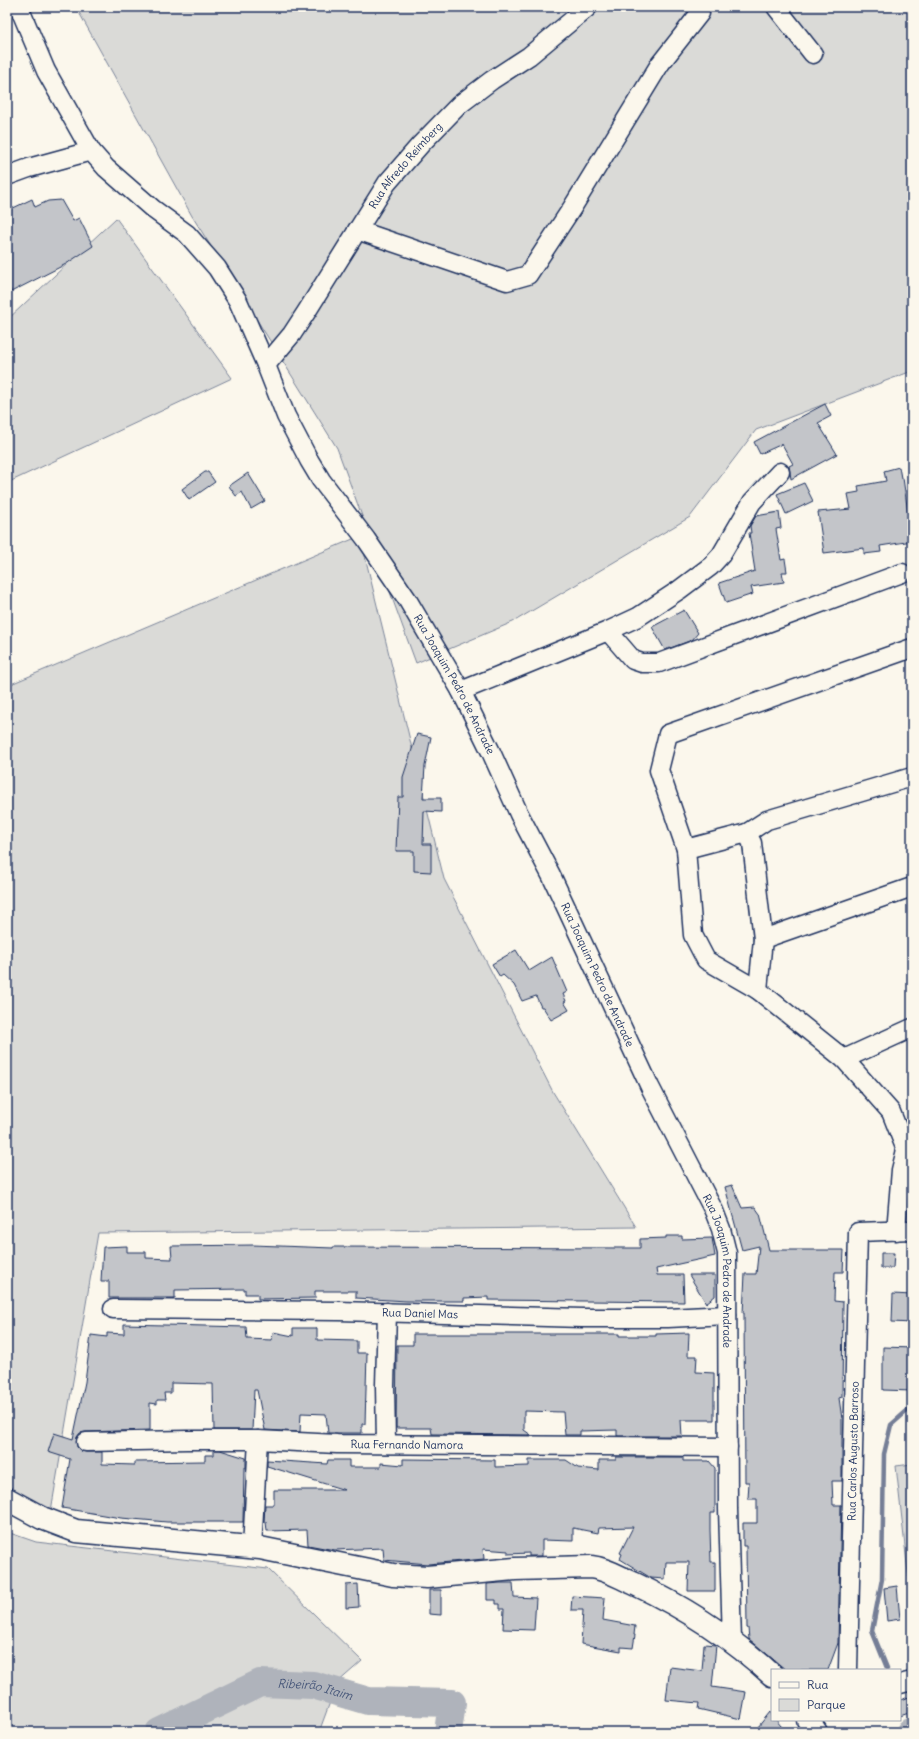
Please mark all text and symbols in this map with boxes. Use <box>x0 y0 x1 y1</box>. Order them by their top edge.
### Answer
street label: Rua Alfredo Reimberg <box>366 119 445 211</box>
street label: Rua Joaquim Pedro de Andrade <box>411 612 498 757</box>
street label: Rua Joaquim Pedro de Andrade <box>558 900 637 1049</box>
street label: Rua Joaquim Pedro de Andrade <box>699 1192 735 1348</box>
street label: Rua Daniel Mas <box>382 1305 458 1321</box>
street label: Rua Carlos Augusto Barroso <box>844 1381 862 1521</box>
street label: Rua Fernando Namora <box>350 1437 463 1452</box>
legend <box>771 1669 901 1721</box>
water label: Ribeirão Itaim <box>277 1676 355 1703</box>
text: Rua <box>807 1677 829 1692</box>
text: Parque <box>807 1697 846 1712</box>

